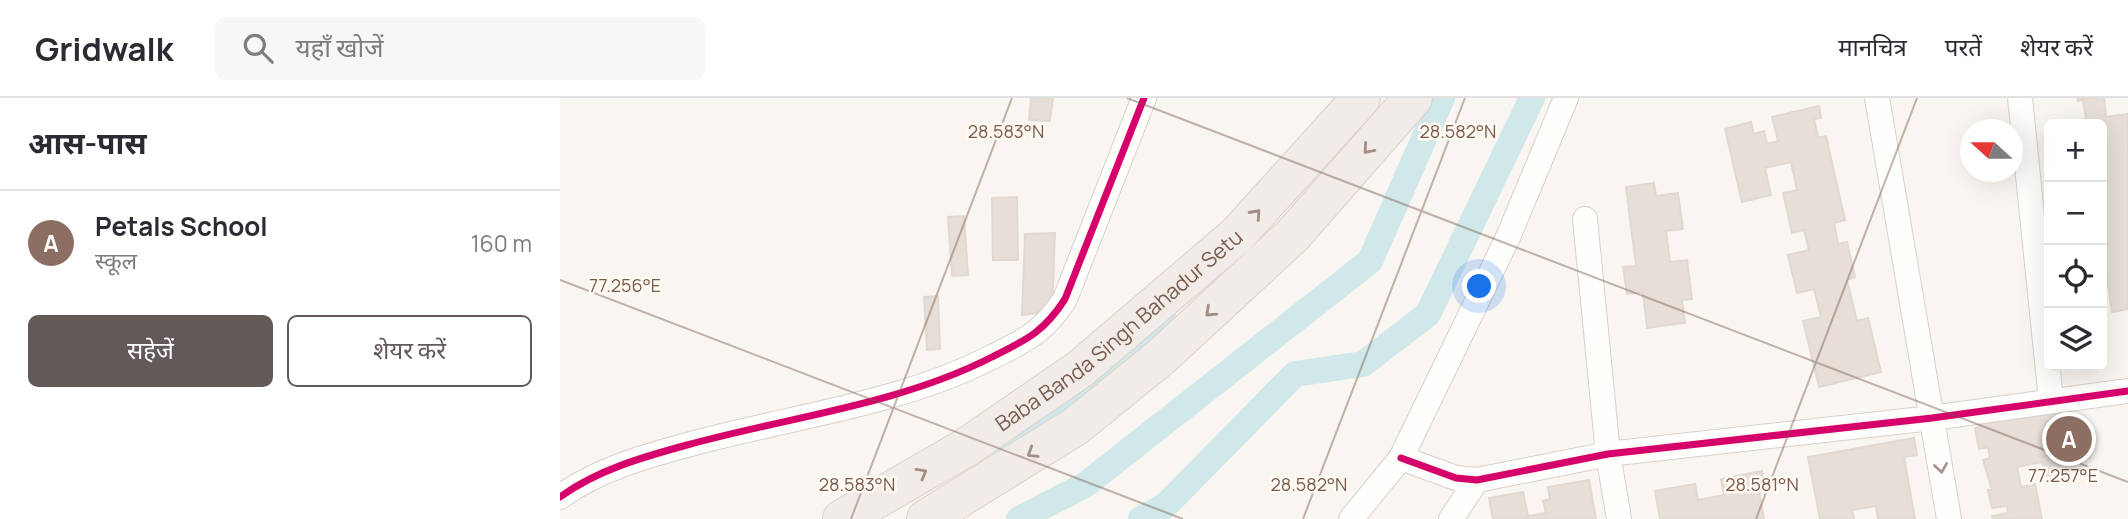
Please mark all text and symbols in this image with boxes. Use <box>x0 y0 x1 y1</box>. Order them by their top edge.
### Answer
search box <box>215 17 705 80</box>
text: Gridwalk <box>35 26 173 71</box>
icon: search <box>239 29 277 67</box>
text: यहाँ खोजें <box>295 29 384 65</box>
text: मानचित्र <box>1838 30 1907 63</box>
text: परतें <box>1945 30 1982 63</box>
text: शेयर करें <box>2020 30 2093 63</box>
text: 28.583°N <box>968 119 1044 143</box>
text: 28.582°N <box>1420 119 1496 143</box>
north arrow <box>1960 119 2023 182</box>
map controls <box>2044 119 2107 371</box>
button: + <box>2044 119 2107 182</box>
text: आस-पास <box>28 122 147 163</box>
one-way arrow <box>1364 141 1376 154</box>
button: − <box>2044 182 2107 245</box>
text: Petals School <box>95 208 268 244</box>
one-way arrow <box>1248 209 1260 222</box>
street label: Baba Banda Singh Bahadur Setu <box>990 223 1248 437</box>
text: A <box>43 227 59 259</box>
text: 160 m <box>471 227 532 259</box>
text: स्कूल <box>95 244 137 276</box>
button: locate <box>2044 245 2107 308</box>
your location <box>1462 269 1496 303</box>
text: 77.256°E <box>589 273 661 297</box>
one-way arrow <box>1205 304 1218 316</box>
button: layers <box>2044 308 2107 371</box>
button: सहेजें <box>28 315 273 387</box>
button: शेयर करें <box>287 315 532 387</box>
pin: A <box>2046 413 2092 465</box>
one-way arrow <box>1027 445 1040 458</box>
one-way arrow <box>1933 462 1948 474</box>
text: 77.257°E <box>2028 463 2098 487</box>
one-way arrow <box>914 468 927 481</box>
text: 28.583°N <box>819 472 895 496</box>
text: 28.582°N <box>1271 472 1347 496</box>
text: 28.581°N <box>1725 472 1799 496</box>

